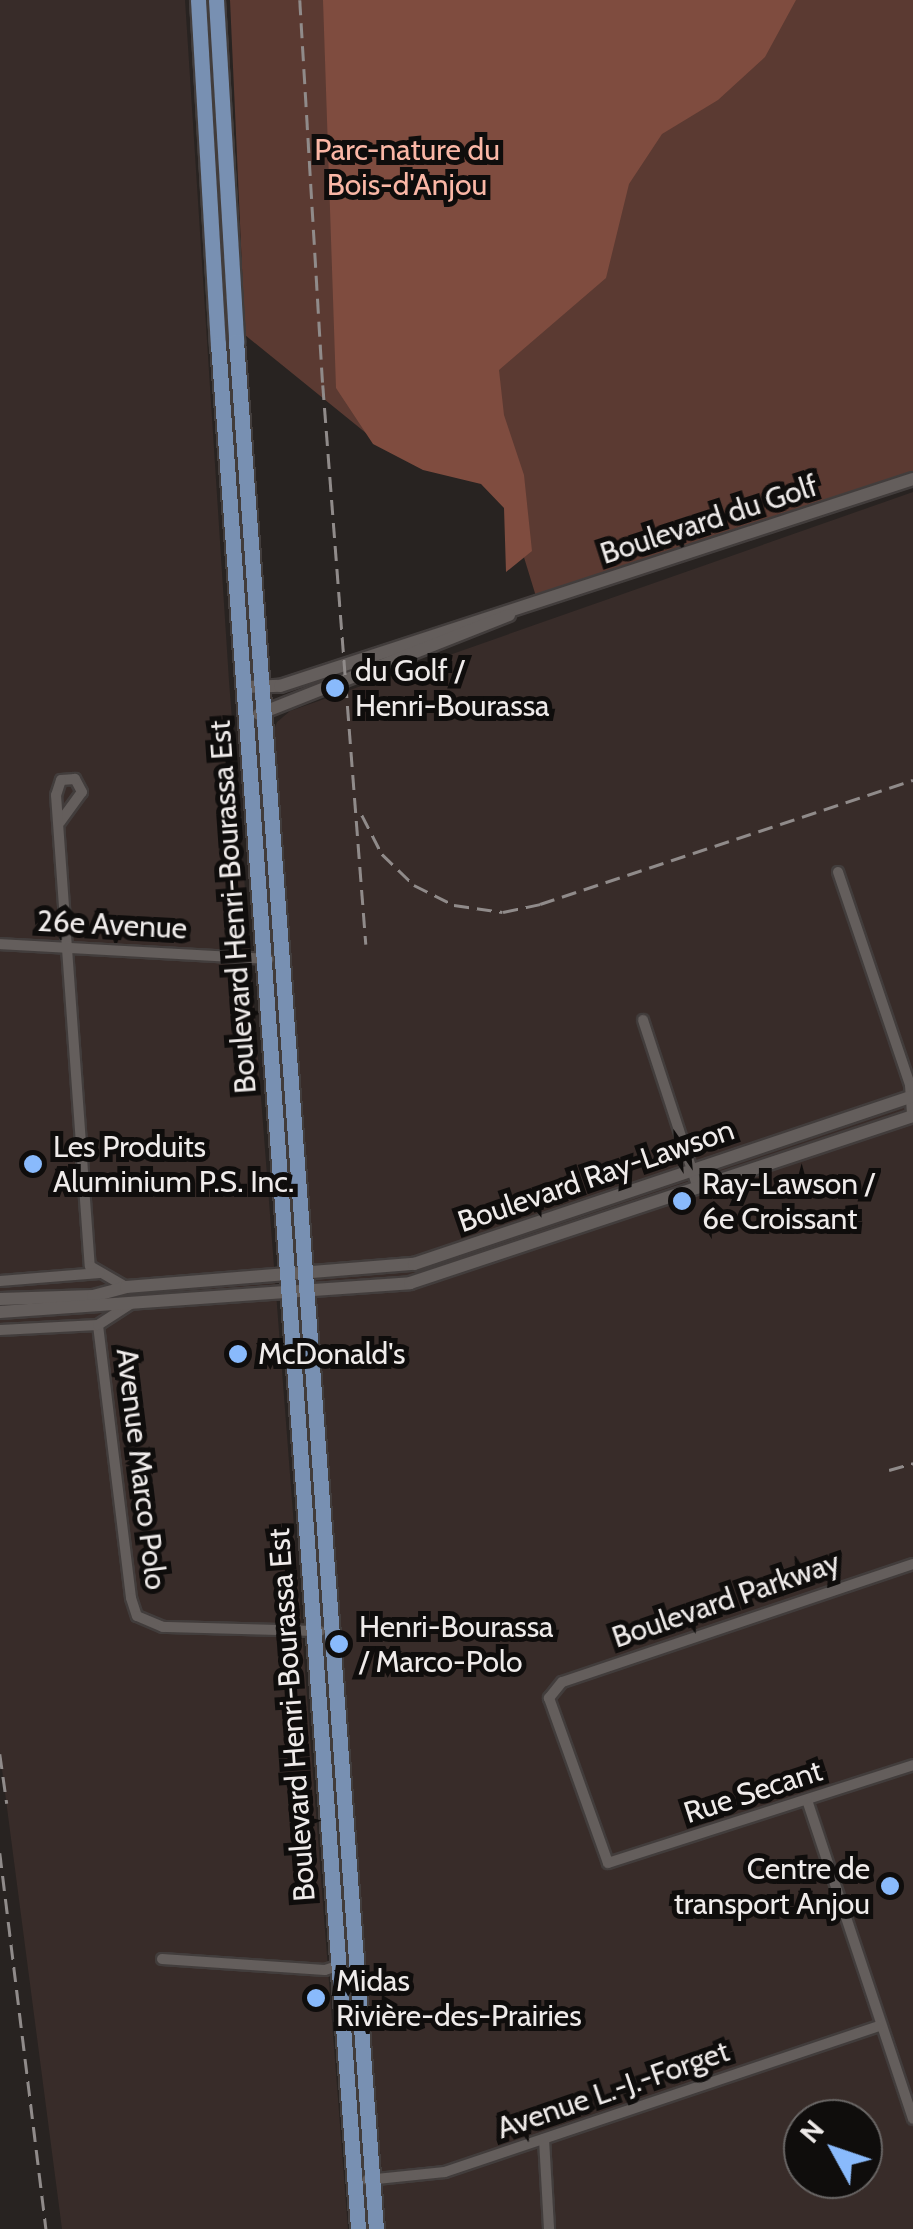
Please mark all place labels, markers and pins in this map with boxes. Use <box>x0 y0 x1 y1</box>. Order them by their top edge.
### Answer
place label: du Golf / Henri-Bourassa <box>355 653 549 724</box>
marker: du Golf / Henri-Bourassa <box>324 677 346 699</box>
place label: Les Produits Aluminium P.S. Inc. <box>53 1129 294 1200</box>
marker: Les Produits Aluminium P.S. Inc. <box>22 1153 44 1175</box>
place label: Ray-Lawson / 6e Croissant <box>702 1166 875 1236</box>
marker: Ray-Lawson / 6e Croissant <box>671 1190 693 1212</box>
place label: McDonald's <box>258 1336 405 1372</box>
marker: McDonald's <box>227 1343 249 1365</box>
place label: Henri-Bourassa / Marco-Polo <box>359 1609 553 1680</box>
marker: Henri-Bourassa / Marco-Polo <box>328 1633 350 1655</box>
place label: Centre de transport Anjou <box>674 1851 870 1922</box>
marker: Centre de transport Anjou <box>879 1875 901 1897</box>
place label: Midas Rivière-des-Prairies <box>336 1963 582 2034</box>
marker: Midas Rivière-des-Prairies <box>305 1987 327 2009</box>

